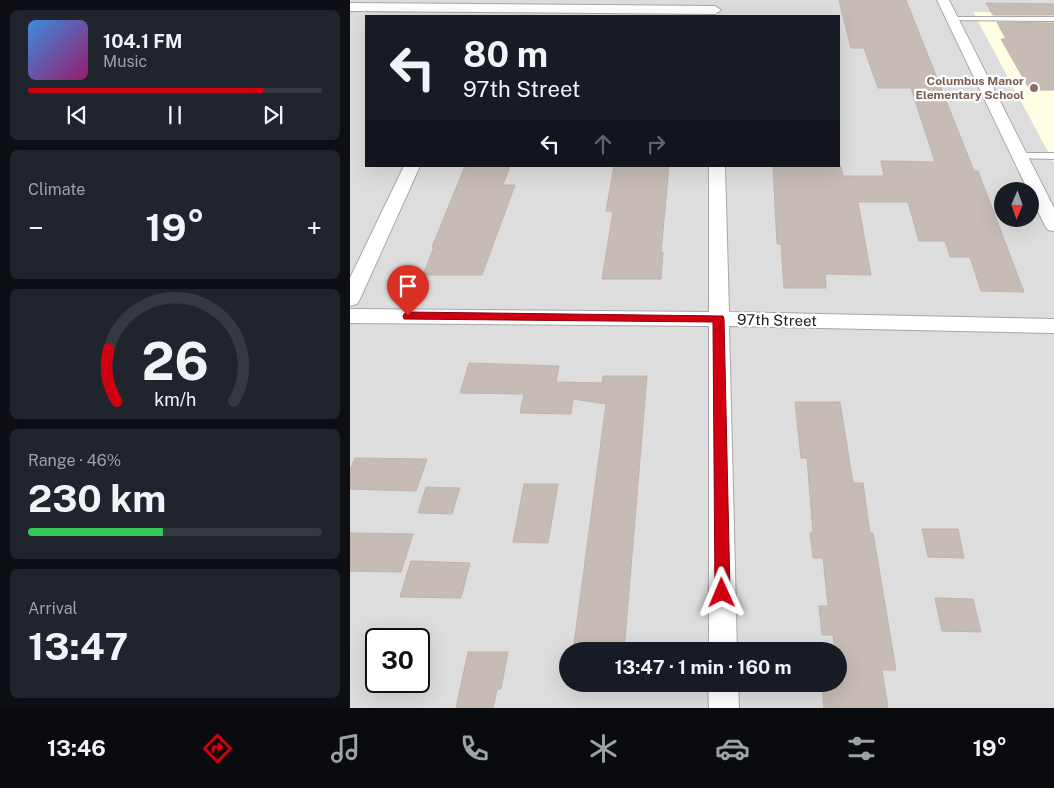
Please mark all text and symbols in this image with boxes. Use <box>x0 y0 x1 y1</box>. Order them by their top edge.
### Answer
text: 104.1 FM <box>103 30 182 52</box>
text: 80 m <box>463 34 548 75</box>
icon: left <box>380 35 445 100</box>
text: Music <box>103 52 147 71</box>
place label: Columbus Manor Elementary School <box>916 74 1024 102</box>
text: 97th Street <box>463 76 580 102</box>
marker: Columbus Manor Elementary School <box>1028 82 1040 94</box>
icon: previous <box>63 101 91 129</box>
icon: pause <box>161 101 189 129</box>
icon: next <box>259 101 287 129</box>
icon: left <box>536 130 564 158</box>
icon: ahead <box>589 130 617 158</box>
icon: right <box>642 130 670 158</box>
text: Climate <box>28 180 85 199</box>
north arrow <box>994 182 1039 228</box>
map controls <box>994 182 1039 227</box>
text: 19° <box>145 205 205 250</box>
text: − <box>28 211 44 244</box>
text: + <box>306 211 322 244</box>
pin <box>387 265 429 316</box>
icon: arrive <box>394 272 422 300</box>
street label: 97th Street <box>737 311 817 329</box>
text: 26 <box>141 331 209 392</box>
text: km/h <box>154 389 196 410</box>
text: Range · 46% <box>28 451 121 470</box>
text: 230 km <box>28 476 166 521</box>
position arrow <box>695 566 747 618</box>
text: Arrival <box>28 599 77 618</box>
text: 13:47 <box>28 624 128 669</box>
speed limit sign: 30 <box>365 628 430 693</box>
text: 13:47 · 1 min · 160 m <box>614 656 792 678</box>
icon: directions <box>200 731 235 766</box>
icon: music <box>328 731 363 766</box>
icon: phone <box>457 731 492 766</box>
icon: climate <box>586 731 621 766</box>
icon: car <box>715 731 750 766</box>
icon: filters <box>844 731 879 766</box>
text: 13:46 <box>47 735 106 761</box>
text: 19° <box>973 735 1007 761</box>

